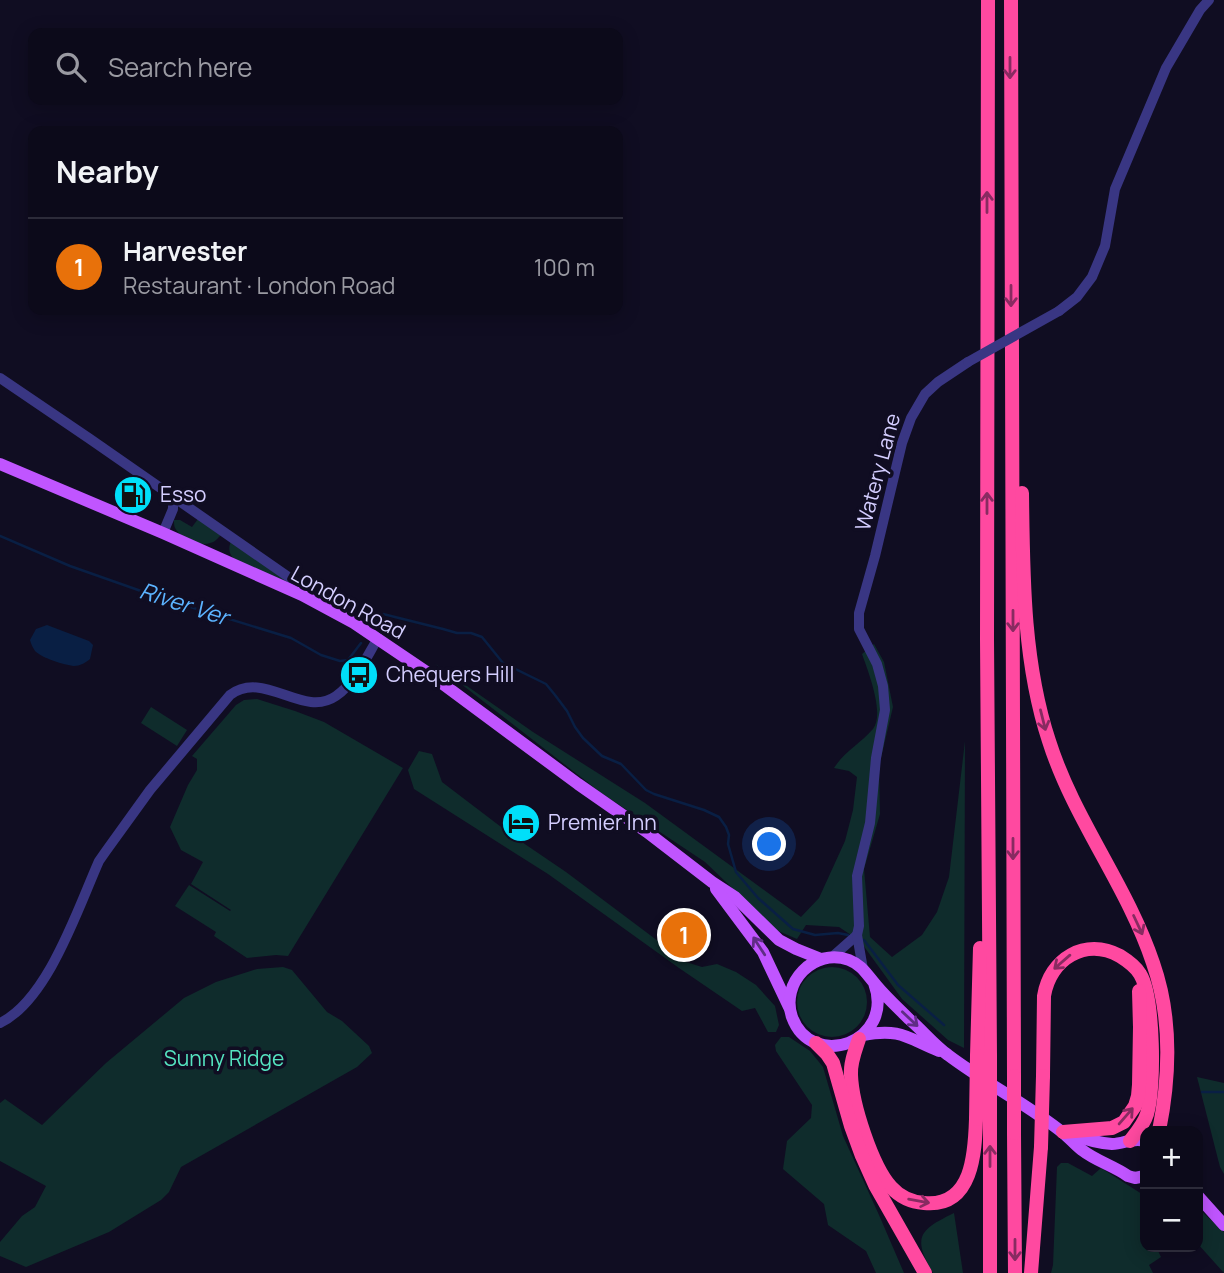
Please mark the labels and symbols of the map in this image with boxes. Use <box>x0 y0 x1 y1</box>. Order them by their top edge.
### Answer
one-way arrow <box>1003 56 1017 79</box>
one-way arrow <box>980 191 994 214</box>
one-way arrow <box>1004 284 1018 307</box>
street label: Watery Lane <box>848 410 906 534</box>
fuel station icon: Esso <box>112 474 154 516</box>
place label: Esso <box>160 480 206 508</box>
one-way arrow <box>980 492 994 515</box>
street label: London Road <box>286 559 411 645</box>
water label: River Ver <box>136 574 235 633</box>
one-way arrow <box>1006 609 1020 632</box>
bus stop icon: Chequers Hill <box>338 654 380 696</box>
place label: Chequers Hill <box>386 660 514 688</box>
one-way arrow <box>1037 708 1050 730</box>
hotel icon: Premier Inn <box>500 802 542 844</box>
place label: Premier Inn <box>548 808 657 836</box>
your location <box>752 827 786 861</box>
one-way arrow <box>1006 837 1020 860</box>
pin: 1 <box>661 909 707 961</box>
one-way arrow <box>1132 914 1145 936</box>
one-way arrow <box>751 937 766 956</box>
one-way arrow <box>1053 954 1071 970</box>
one-way arrow <box>901 1010 918 1027</box>
park label: Sunny Ridge <box>164 1044 284 1072</box>
one-way arrow <box>1118 1108 1134 1126</box>
one-way arrow <box>983 1145 997 1168</box>
one-way arrow <box>908 1195 930 1208</box>
one-way arrow <box>1009 1238 1022 1261</box>

